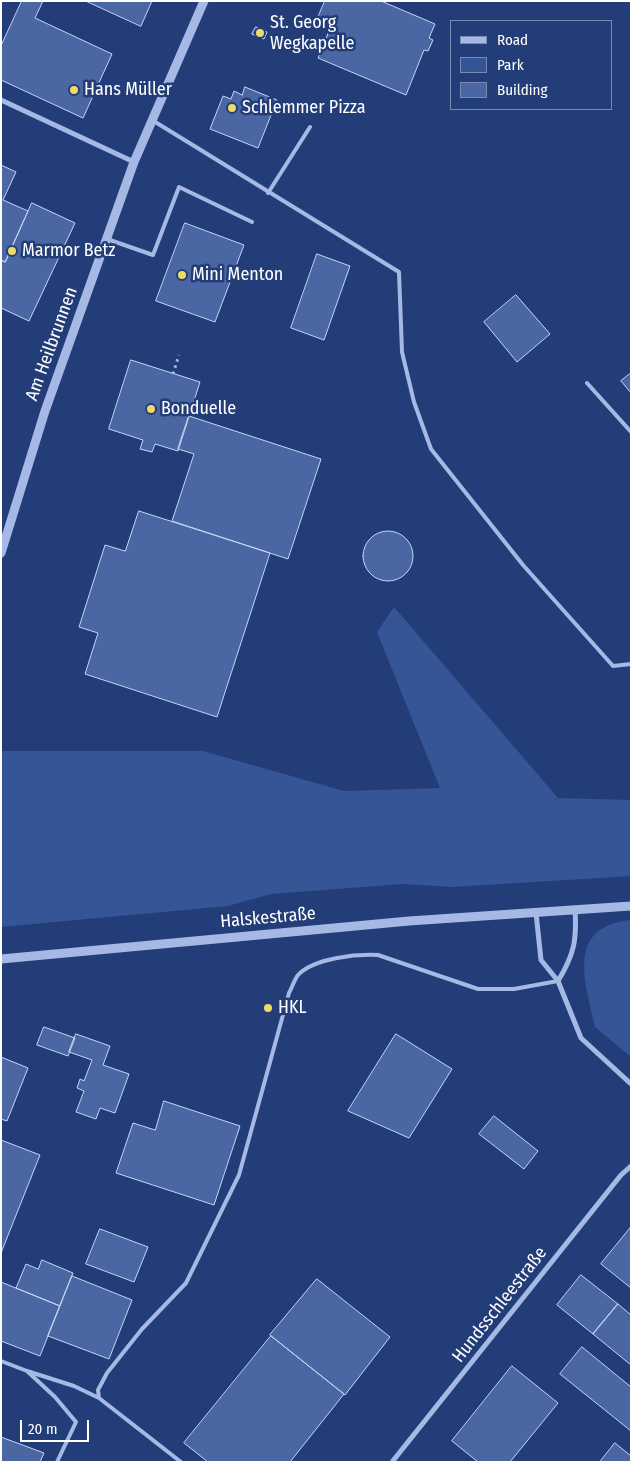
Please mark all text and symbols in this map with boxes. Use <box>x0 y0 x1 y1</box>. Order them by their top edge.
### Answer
place label: St. Georg Wegkapelle <box>270 12 354 54</box>
legend <box>450 20 612 110</box>
marker: St. Georg Wegkapelle <box>254 27 266 39</box>
text: Road <box>497 31 528 49</box>
text: Park <box>497 56 524 74</box>
place label: Hans Müller <box>84 79 172 101</box>
text: Building <box>497 81 548 99</box>
marker: Hans Müller <box>68 84 80 96</box>
place label: Schlemmer Pizza <box>242 97 366 119</box>
marker: Schlemmer Pizza <box>226 102 238 114</box>
place label: Marmor Betz <box>22 240 115 262</box>
marker: Marmor Betz <box>6 245 18 257</box>
place label: Mini Menton <box>192 264 283 286</box>
marker: Mini Menton <box>176 269 188 281</box>
street label: Am Heilbrunnen <box>21 284 83 404</box>
place label: Bonduelle <box>161 398 236 420</box>
marker: Bonduelle <box>145 403 157 415</box>
street label: Halskestraße <box>219 903 317 933</box>
place label: HKL <box>278 997 306 1019</box>
marker: HKL <box>262 1002 274 1014</box>
street label: Hundsschleestraße <box>448 1243 552 1367</box>
scale bar <box>22 1410 91 1442</box>
text: 20 m <box>28 1420 58 1438</box>

